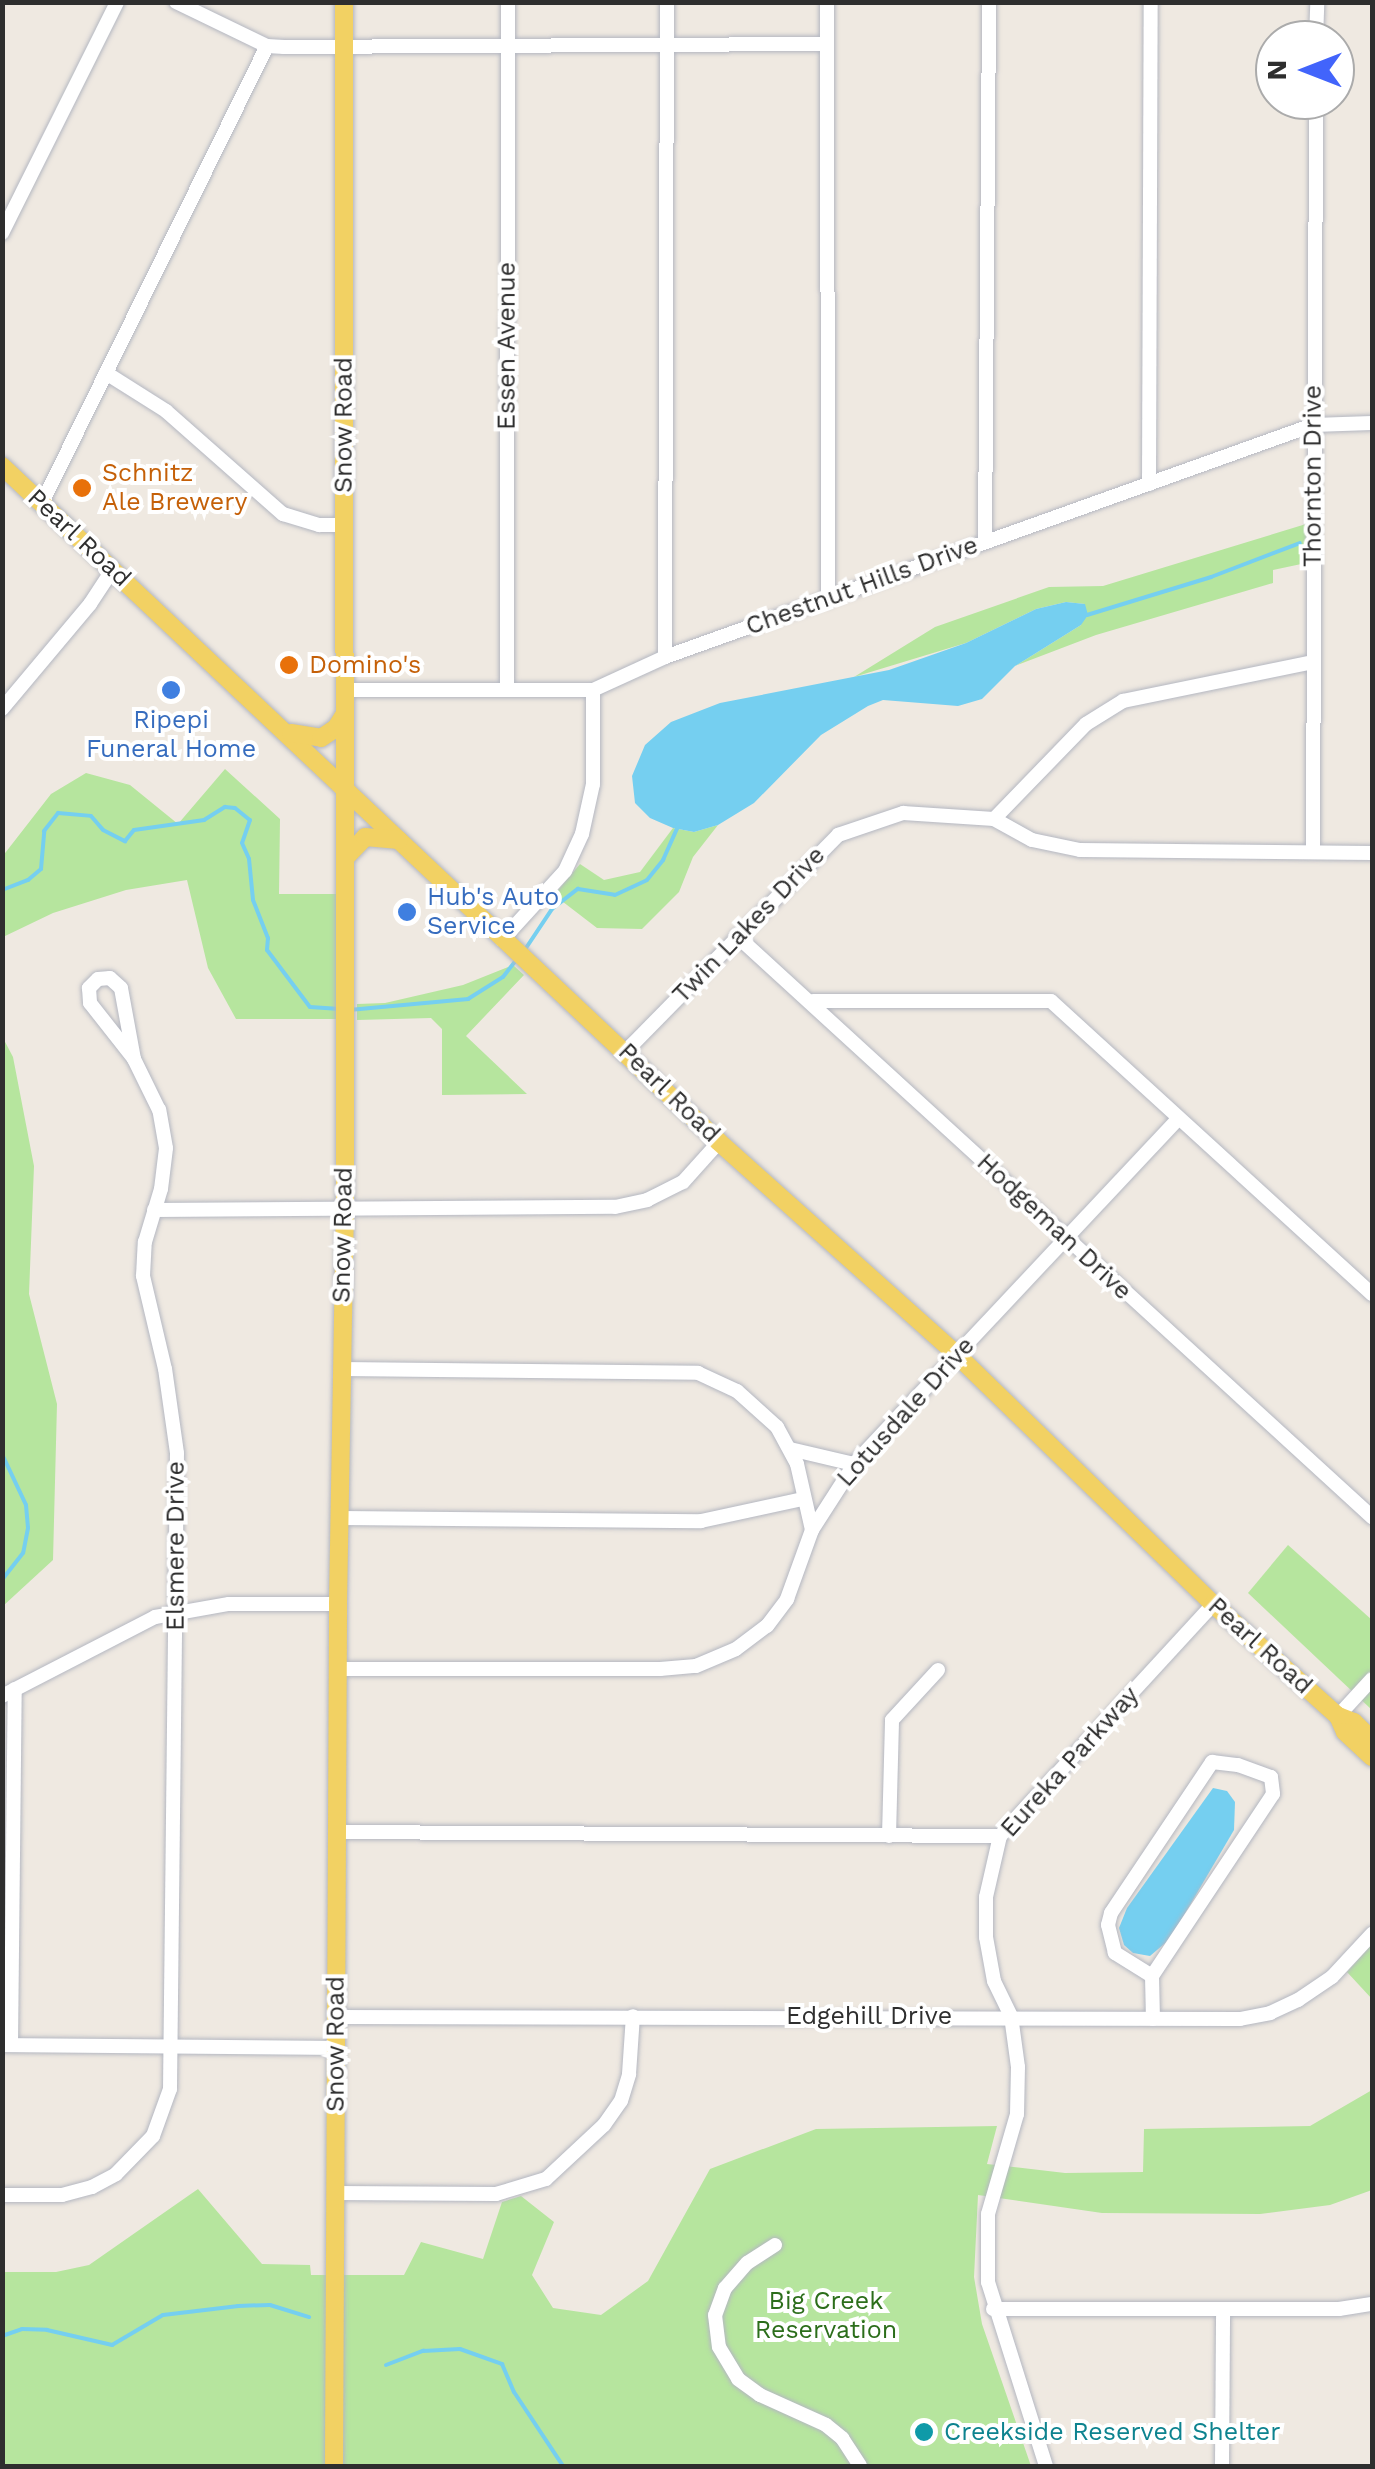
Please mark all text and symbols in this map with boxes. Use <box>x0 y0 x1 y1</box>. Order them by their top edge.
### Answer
north arrow <box>1255 20 1355 120</box>
text: N <box>1260 60 1293 80</box>
street label: Essen Avenue <box>492 261 522 431</box>
street label: Snow Road <box>329 357 359 493</box>
street label: Thornton Drive <box>1298 385 1328 567</box>
place label: Schnitz Ale Brewery <box>102 459 247 518</box>
marker: Schnitz Ale Brewery <box>71 477 93 499</box>
street label: Pearl Road <box>21 482 137 594</box>
street label: Chestnut Hills Drive <box>742 530 982 642</box>
place label: Domino's <box>309 650 421 680</box>
marker: Domino's <box>278 654 300 676</box>
marker: Ripepi Funeral Home <box>160 679 182 701</box>
place label: Ripepi Funeral Home <box>85 706 257 765</box>
street label: Twin Lakes Drive <box>667 840 831 1010</box>
place label: Hub's Auto Service <box>427 883 560 942</box>
marker: Hub's Auto Service <box>396 901 418 923</box>
street label: Pearl Road <box>611 1037 727 1149</box>
street label: Hodgeman Drive <box>970 1148 1138 1306</box>
street label: Snow Road <box>327 1167 359 1303</box>
street label: Lotusdale Drive <box>831 1331 981 1493</box>
street label: Elsmere Drive <box>161 1461 191 1631</box>
street label: Pearl Road <box>1201 1591 1319 1701</box>
street label: Eureka Parkway <box>994 1680 1146 1844</box>
street label: Snow Road <box>321 1976 351 2112</box>
street label: Edgehill Drive <box>786 2001 952 2031</box>
park label: Big Creek Reservation <box>755 2287 897 2346</box>
place label: Creekside Reserved Shelter <box>944 2417 1280 2447</box>
marker: Creekside Reserved Shelter <box>913 2421 935 2443</box>

